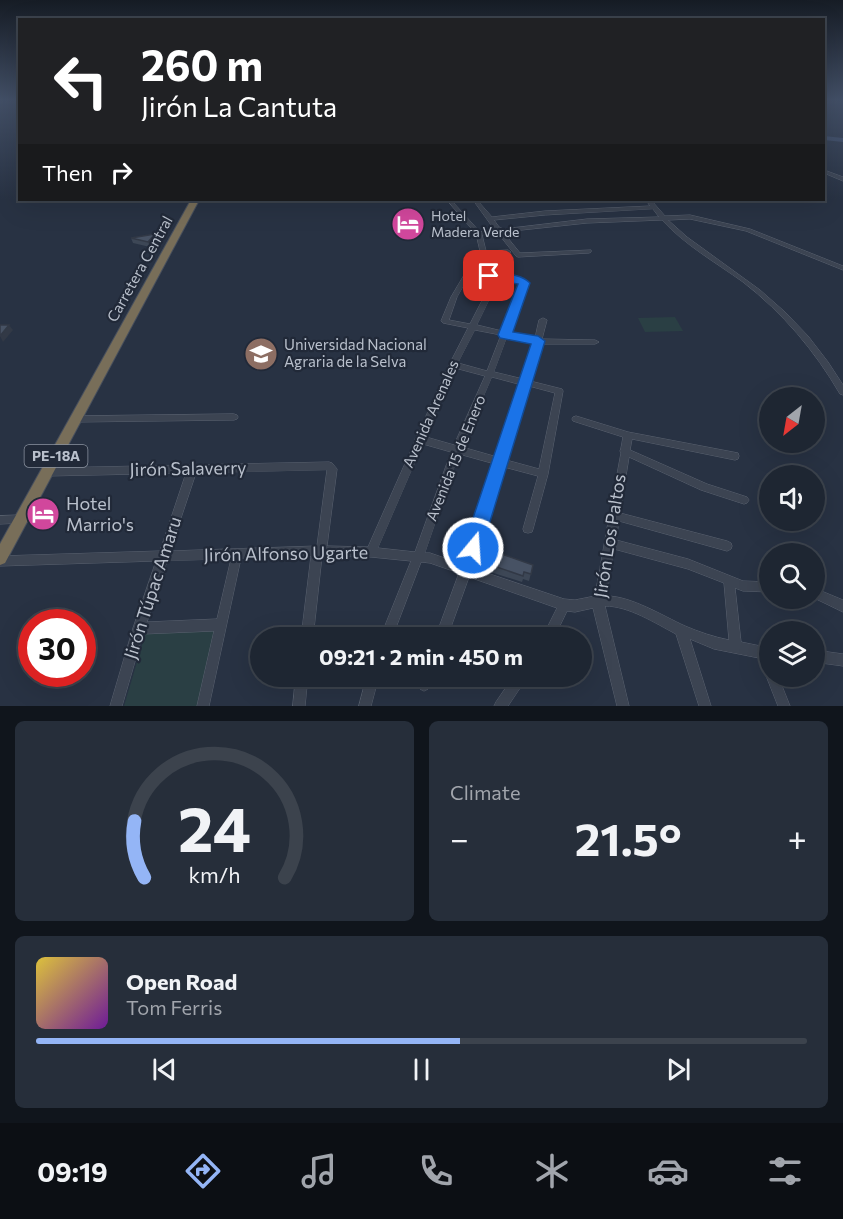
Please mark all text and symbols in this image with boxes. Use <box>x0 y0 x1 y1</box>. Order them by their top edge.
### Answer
text: 260 m <box>141 38 263 90</box>
icon: left <box>42 42 120 120</box>
text: Jirón La Cantuta <box>141 90 337 123</box>
icon: right <box>105 156 138 189</box>
text: Then <box>42 159 93 186</box>
hotel icon: Hotel Madera Verde <box>390 206 426 242</box>
place label: Hotel Madera Verde <box>431 207 519 240</box>
street label: Carretera Central <box>103 212 176 325</box>
pin <box>463 250 514 301</box>
icon: arrive <box>472 259 505 292</box>
place label: Universidad Nacional Agraria de la Selva <box>284 335 427 370</box>
school or university icon: Universidad Nacional Agraria de la Selva <box>243 336 279 372</box>
street label: Avenida Arenales <box>398 357 462 470</box>
north arrow <box>759 387 825 453</box>
map controls <box>759 387 825 687</box>
street label: Avenida 15 de Enero <box>422 392 489 523</box>
road number: PE-18A <box>25 445 88 467</box>
street label: Jirón Salaverry <box>129 456 247 480</box>
button: sound <box>759 465 825 531</box>
street label: Jirón Los Paltos <box>588 472 630 599</box>
place label: Hotel Marrio's <box>66 492 134 535</box>
hotel icon: Hotel Marrio's <box>25 496 61 532</box>
street label: Jirón Túpac Amaru <box>119 514 185 662</box>
position arrow <box>441 516 505 580</box>
street label: Jirón Alfonso Ugarte <box>204 541 368 565</box>
button: search <box>759 543 825 609</box>
speed limit sign: 30 <box>18 609 96 687</box>
button: layers <box>759 621 825 687</box>
text: 09:21 · 2 min · 450 m <box>319 643 523 670</box>
text: Climate <box>450 780 520 804</box>
text: 24 <box>178 789 251 865</box>
text: 21.5° <box>575 810 682 865</box>
text: − <box>450 817 469 858</box>
text: + <box>788 817 807 858</box>
text: km/h <box>188 861 241 887</box>
text: Open Road <box>126 968 237 995</box>
text: Tom Ferris <box>126 995 222 1019</box>
icon: previous <box>148 1053 181 1086</box>
icon: pause <box>405 1053 438 1086</box>
icon: next <box>662 1053 695 1086</box>
icon: directions <box>182 1150 224 1192</box>
icon: music <box>298 1150 340 1192</box>
icon: phone <box>415 1150 457 1192</box>
icon: climate <box>531 1150 573 1192</box>
icon: car <box>647 1150 689 1192</box>
icon: filters <box>764 1150 806 1192</box>
text: 09:19 <box>37 1155 108 1188</box>

